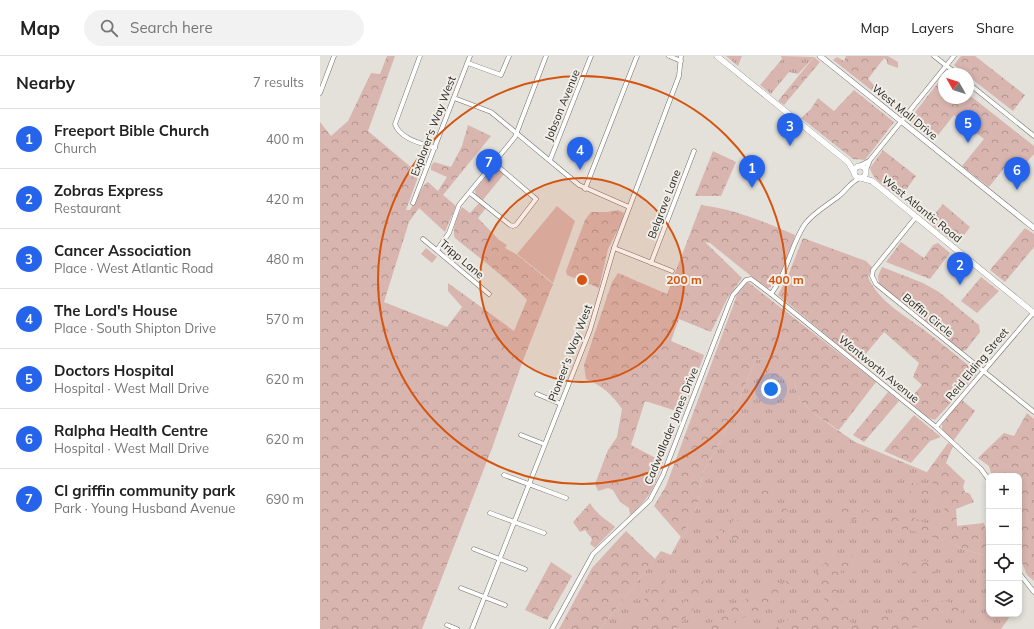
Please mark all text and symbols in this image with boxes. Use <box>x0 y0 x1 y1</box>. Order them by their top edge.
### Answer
search box <box>84 10 364 46</box>
text: Map <box>20 16 60 40</box>
icon: search <box>98 17 120 39</box>
text: Search here <box>130 18 213 37</box>
text: Map <box>860 19 889 37</box>
text: Layers <box>911 19 954 37</box>
text: Share <box>976 19 1014 37</box>
street label: Jobson Avenue <box>541 67 583 143</box>
north arrow <box>938 68 974 104</box>
text: Nearby <box>16 72 75 93</box>
text: 7 results <box>253 74 304 90</box>
street label: Explorer's Way West <box>407 74 459 178</box>
street label: West Mall Drive <box>869 81 941 143</box>
pin: 5 <box>955 110 981 143</box>
pin: 3 <box>777 113 803 146</box>
text: Freeport Bible Church <box>54 121 209 140</box>
text: 1 <box>25 131 33 147</box>
text: 400 m <box>266 131 304 147</box>
pin: 4 <box>567 137 593 170</box>
text: Church <box>54 140 97 156</box>
pin: 7 <box>476 149 502 182</box>
pin: 1 <box>739 155 765 188</box>
pin: 6 <box>1004 157 1030 190</box>
street label: Belgrave Lane <box>644 167 684 241</box>
street label: West Atlantic Road <box>879 172 965 246</box>
text: Zobras Express <box>54 181 163 200</box>
text: 2 <box>25 191 33 207</box>
text: 420 m <box>266 191 304 207</box>
text: Restaurant <box>54 200 121 216</box>
street label: Tripp Lane <box>437 236 487 282</box>
text: Cancer Association <box>54 241 191 260</box>
text: 3 <box>25 251 33 267</box>
text: 480 m <box>266 251 304 267</box>
pin: 2 <box>947 252 973 285</box>
text: Place · West Atlantic Road <box>54 260 213 276</box>
text: 200 m <box>666 272 702 287</box>
text: 400 m <box>768 272 804 287</box>
centre of rings <box>575 273 589 287</box>
street label: Baffin Circle <box>900 290 956 340</box>
text: The Lord's House <box>54 301 177 320</box>
street label: Pioneer's Way West <box>545 302 595 404</box>
text: 4 <box>25 311 33 327</box>
text: 570 m <box>266 311 304 327</box>
text: Place · South Shipton Drive <box>54 320 216 336</box>
street label: Reid Elding Street <box>943 325 1011 403</box>
street label: Wentworth Avenue <box>836 332 922 406</box>
text: Doctors Hospital <box>54 361 174 380</box>
street label: Cadwallader Jones Drive <box>641 365 701 487</box>
text: 5 <box>25 371 33 387</box>
text: 620 m <box>266 371 304 387</box>
your location <box>761 379 781 399</box>
text: Hospital · West Mall Drive <box>54 380 209 396</box>
text: Ralpha Health Centre <box>54 421 208 440</box>
text: 6 <box>25 431 33 447</box>
text: 620 m <box>266 431 304 447</box>
text: Hospital · West Mall Drive <box>54 440 209 456</box>
map controls <box>986 473 1022 617</box>
button: + <box>986 473 1022 509</box>
text: Cl griffin community park <box>54 481 235 500</box>
text: 7 <box>25 491 33 507</box>
text: 690 m <box>266 491 304 507</box>
text: Park · Young Husband Avenue <box>54 500 235 516</box>
button: − <box>986 509 1022 545</box>
button: locate <box>986 545 1022 581</box>
button: layers <box>986 581 1022 617</box>

